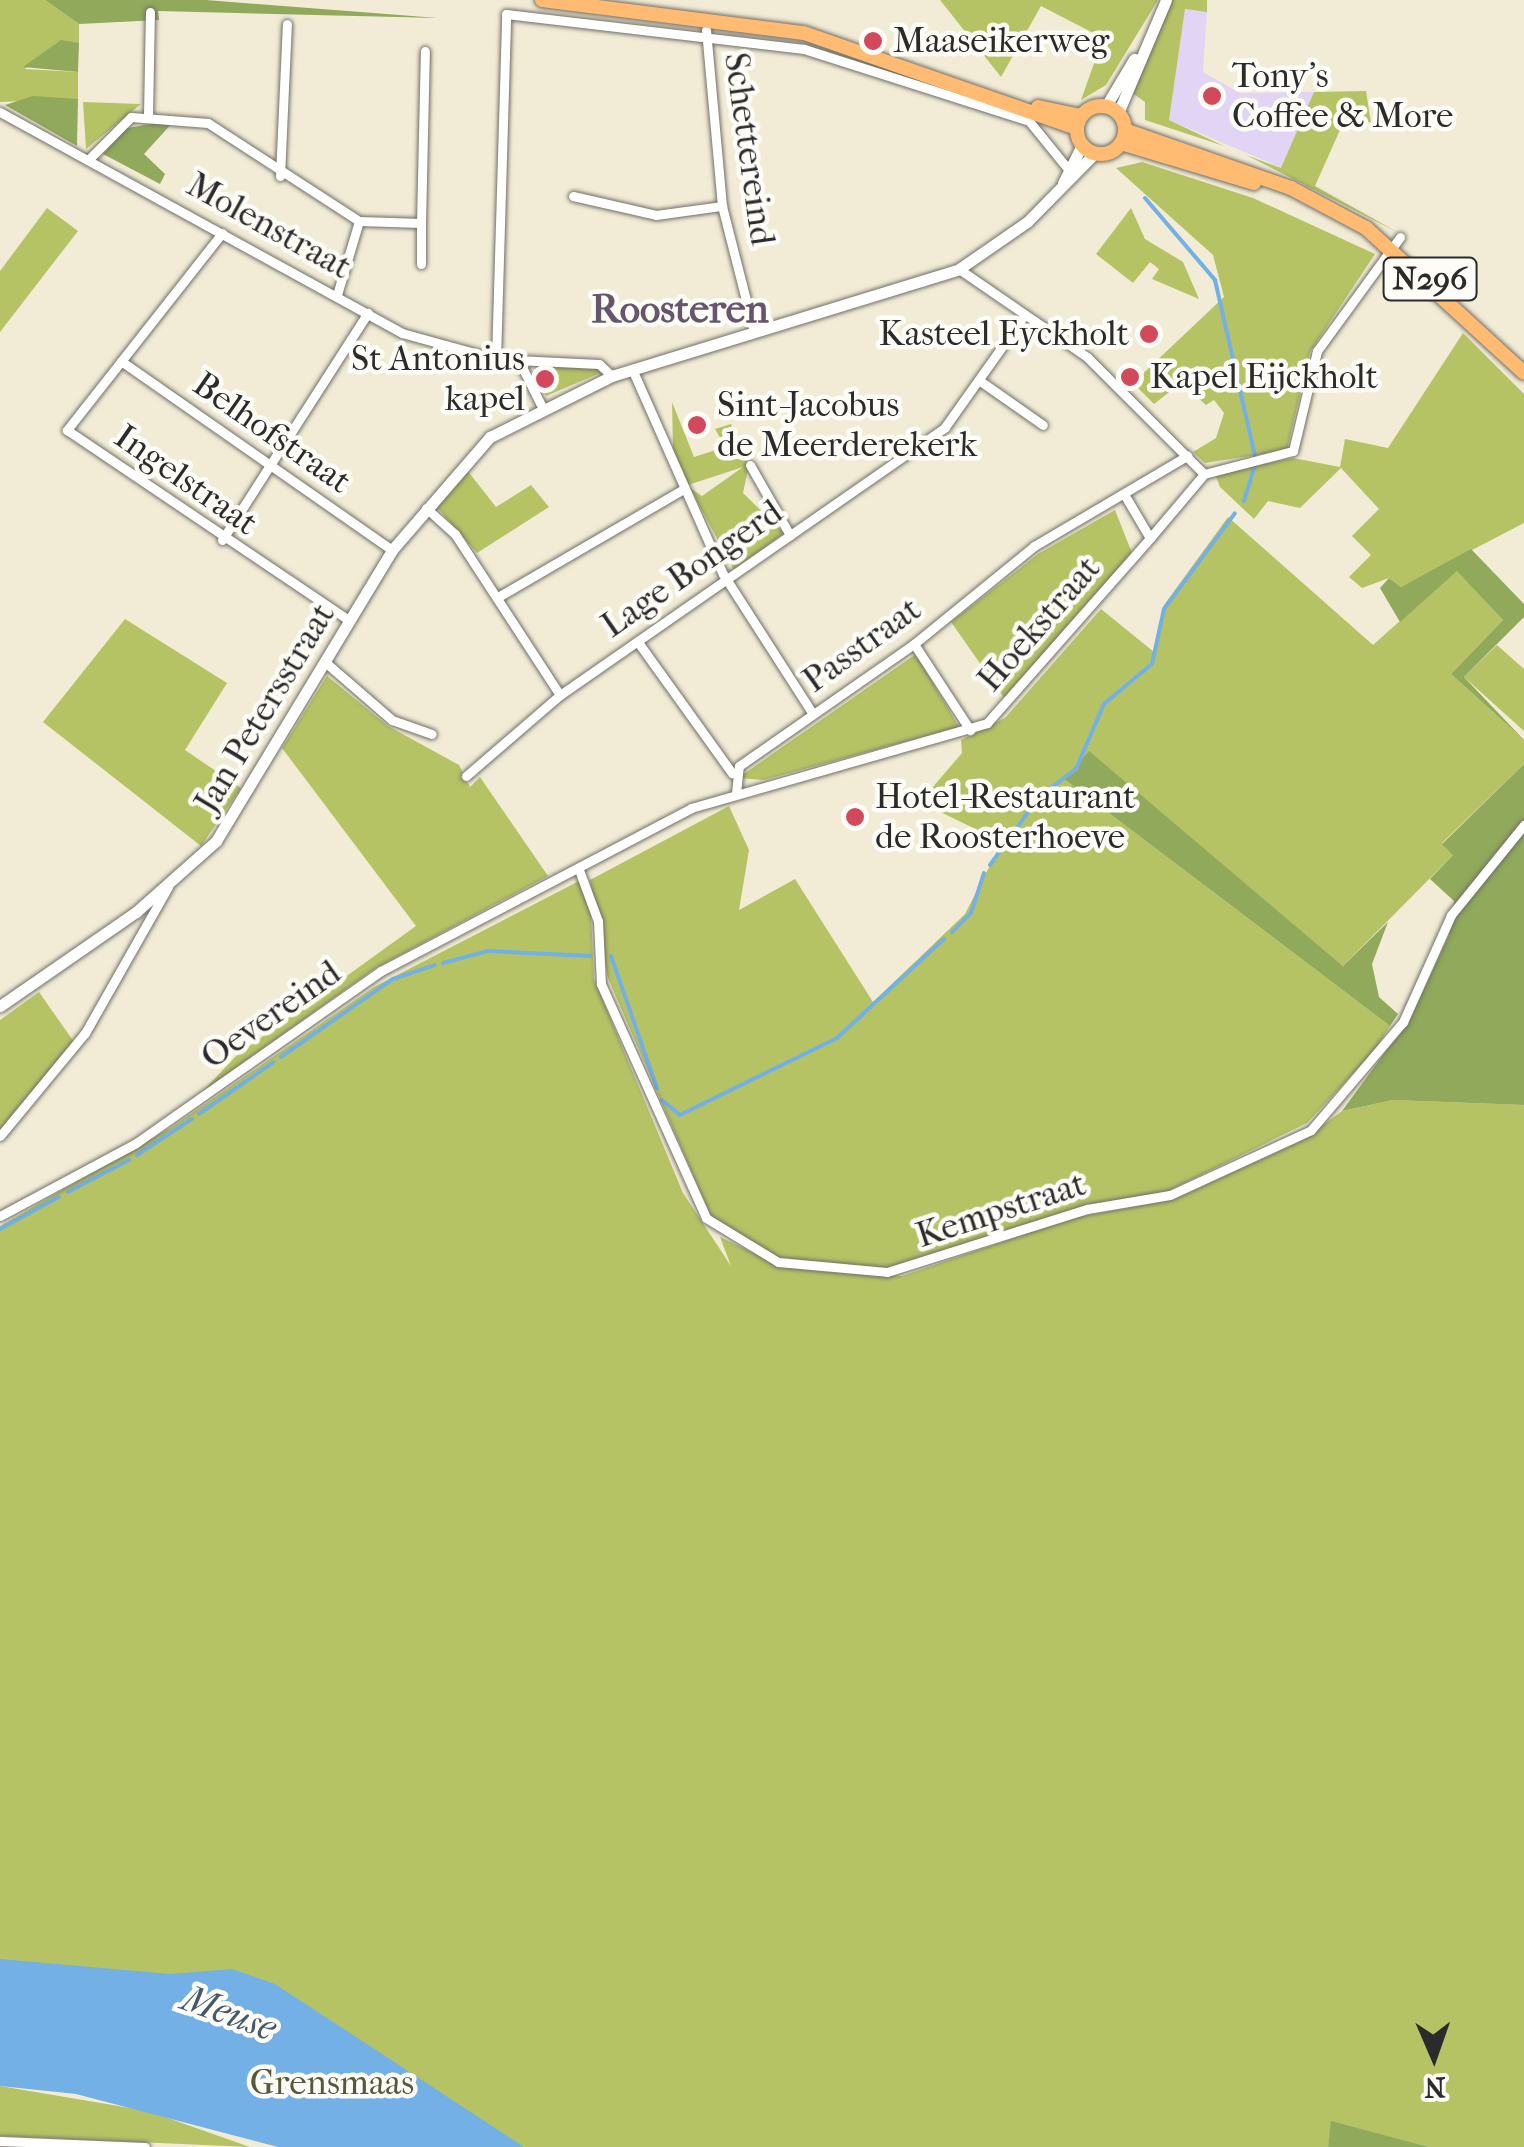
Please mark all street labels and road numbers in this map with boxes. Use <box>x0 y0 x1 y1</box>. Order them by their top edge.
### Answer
street label: Schettereind <box>715 50 783 248</box>
street label: Molenstraat <box>180 164 358 288</box>
road number: N296 <box>1382 252 1478 306</box>
street label: Belhofstraat <box>185 363 359 503</box>
street label: Ingelstraat <box>107 416 265 544</box>
street label: Lage Bongerd <box>594 491 790 647</box>
street label: Hoekstraat <box>969 548 1109 700</box>
street label: Passtraat <box>795 588 929 702</box>
street label: Jan Petersstraat <box>186 596 344 820</box>
street label: Oevereind <box>193 952 349 1078</box>
street label: Kempstraat <box>911 1163 1091 1257</box>

